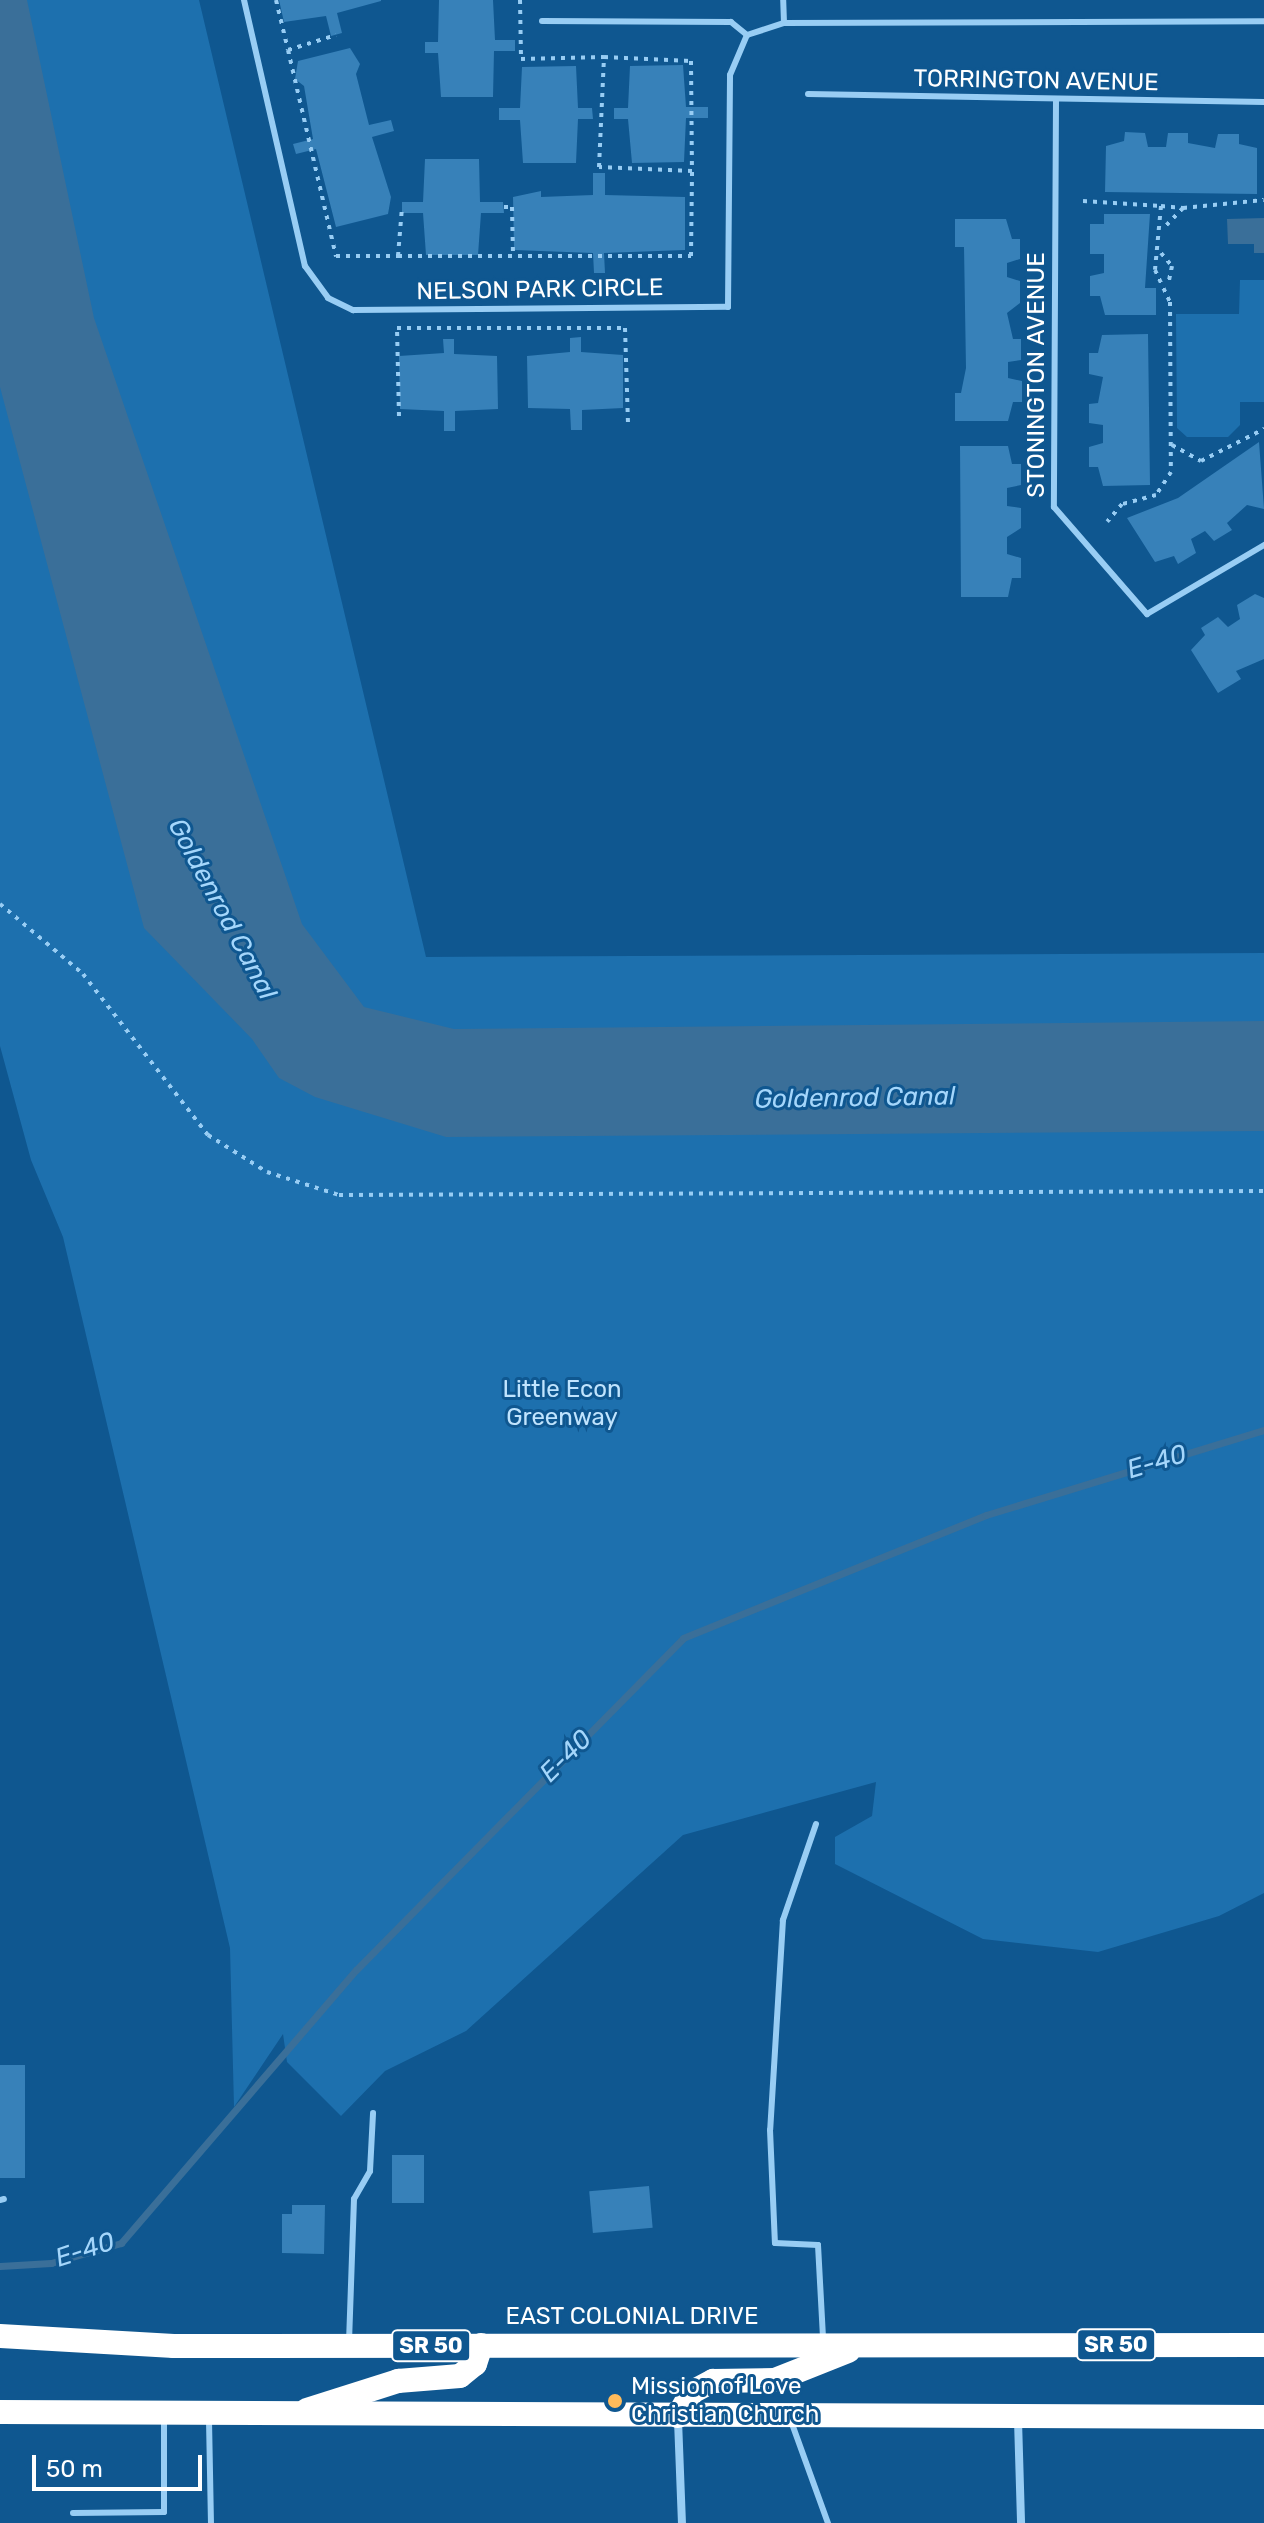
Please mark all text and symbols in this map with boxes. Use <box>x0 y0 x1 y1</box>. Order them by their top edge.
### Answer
street label: TORRINGTON AVENUE <box>913 64 1159 98</box>
street label: STONINGTON AVENUE <box>1023 252 1051 498</box>
street label: NELSON PARK CIRCLE <box>416 273 664 307</box>
water label: Goldenrod Canal <box>161 813 283 1005</box>
water label: Goldenrod Canal <box>754 1081 956 1115</box>
park label: Little Econ Greenway <box>502 1376 622 1432</box>
water label: E-40 <box>1123 1438 1191 1486</box>
water label: E-40 <box>534 1724 598 1788</box>
water label: E-40 <box>51 2226 119 2274</box>
street label: EAST COLONIAL DRIVE <box>505 2303 759 2331</box>
road number: SR 50 <box>1076 2327 1156 2363</box>
road number: SR 50 <box>391 2328 471 2364</box>
place label: Mission of Love Christian Church <box>631 2373 819 2429</box>
marker: Mission of Love Christian Church <box>606 2392 624 2410</box>
scale bar <box>36 2439 206 2489</box>
text: 50 m <box>46 2455 103 2483</box>

